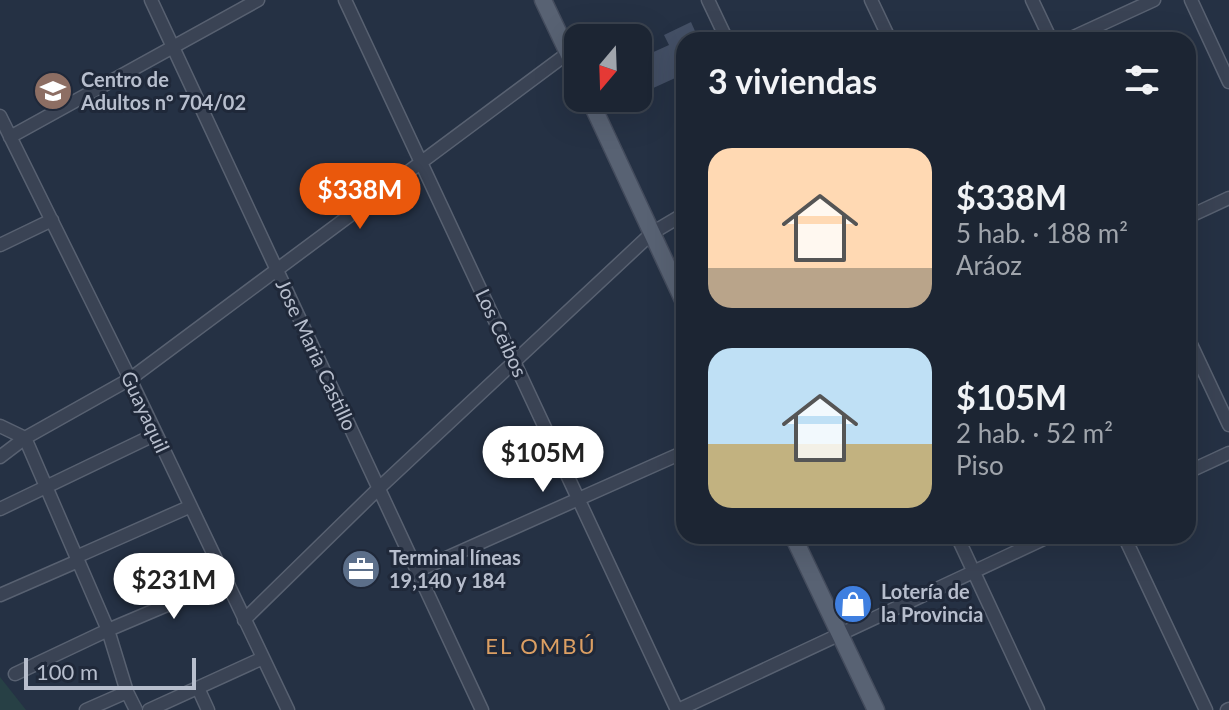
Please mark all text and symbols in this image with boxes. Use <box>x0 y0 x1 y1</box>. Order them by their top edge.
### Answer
north arrow <box>564 24 652 112</box>
map controls <box>564 24 652 112</box>
icon: filters <box>1120 58 1164 102</box>
text: 3 viviendas <box>708 60 877 101</box>
place label: Centro de Adultos nº 704/02 <box>80 67 246 114</box>
school or university icon: Centro de Adultos nº 704/02 <box>32 70 74 112</box>
pin: $338M <box>304 163 416 231</box>
text: $338M <box>318 173 402 205</box>
text: $338M <box>956 176 1067 217</box>
icon: home <box>772 180 868 276</box>
text: 5 hab. · 188 m² <box>956 217 1128 249</box>
text: Aráoz <box>956 249 1022 281</box>
street label: Jose Maria Castillo <box>271 275 362 434</box>
street label: Los Ceibos <box>471 285 533 380</box>
street label: Guayaquil <box>117 367 175 456</box>
text: $105M <box>956 376 1067 417</box>
icon: home <box>772 380 868 476</box>
text: 2 hab. · 52 m² <box>956 417 1113 449</box>
pin: $105M <box>487 426 599 494</box>
text: $105M <box>501 436 585 468</box>
text: Piso <box>956 449 1004 481</box>
place label: Terminal líneas 19,140 y 184 <box>389 545 521 592</box>
office icon: Terminal líneas 19,140 y 184 <box>340 548 382 590</box>
pin: $231M <box>118 553 230 621</box>
text: $231M <box>132 563 216 595</box>
place label: Lotería de la Provincia <box>881 579 983 626</box>
shop icon: Lotería de la Provincia <box>832 583 874 625</box>
district label: EL OMBÚ <box>485 632 597 659</box>
scale bar <box>24 654 196 690</box>
text: 100 m <box>36 658 98 685</box>

